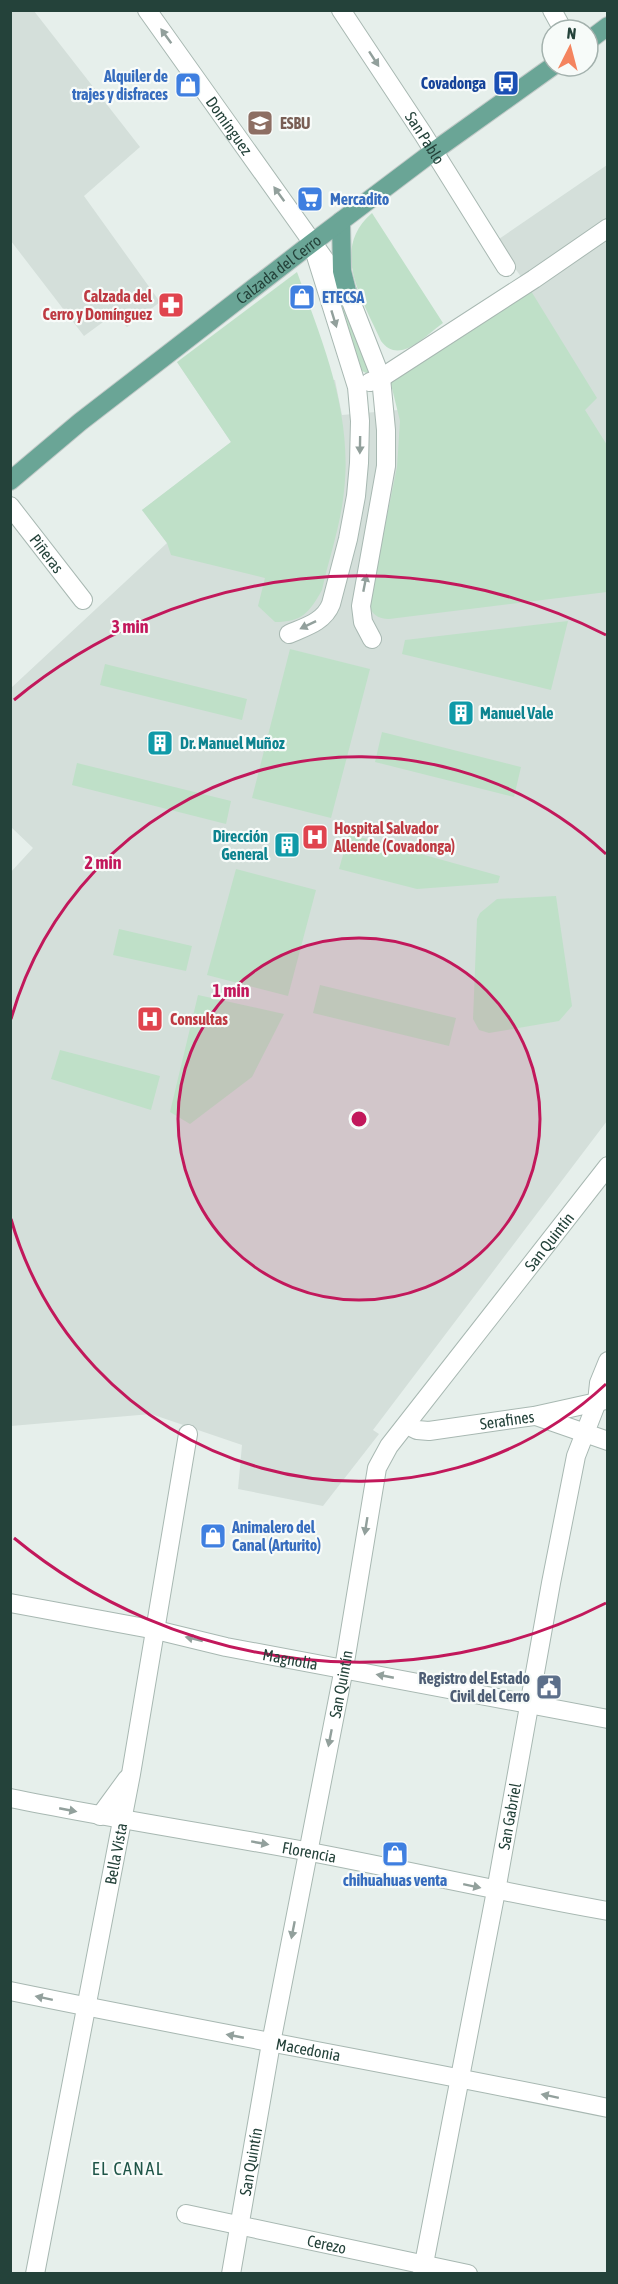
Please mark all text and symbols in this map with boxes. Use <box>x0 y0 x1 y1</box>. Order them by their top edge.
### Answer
north arrow <box>540 18 600 78</box>
text: N <box>566 24 577 43</box>
one-way arrow <box>160 28 172 44</box>
one-way arrow <box>368 51 380 67</box>
place label: Alquiler de trajes y disfraces <box>71 67 168 103</box>
bus stop icon: Covadonga <box>491 68 521 98</box>
shop icon: Alquiler de trajes y disfraces <box>173 70 203 100</box>
place label: Covadonga <box>421 74 486 92</box>
street label: Domínguez <box>203 93 256 158</box>
school or university icon: ESBU <box>245 108 275 138</box>
street label: San Pablo <box>402 108 448 167</box>
place label: ESBU <box>280 114 311 132</box>
supermarket icon: Mercadito <box>295 184 325 214</box>
one-way arrow <box>273 187 285 203</box>
place label: Mercadito <box>330 190 390 208</box>
street label: Calzada del Cerro <box>232 231 324 307</box>
shop icon: ETECSA <box>287 282 317 312</box>
place label: Calzada del Cerro y Domínguez <box>43 287 153 323</box>
place label: ETECSA <box>322 288 365 306</box>
pharmacy icon: Calzada del Cerro y Domínguez <box>156 290 186 320</box>
one-way arrow <box>330 310 339 328</box>
one-way arrow <box>355 435 365 454</box>
street label: Piñeras <box>26 531 68 576</box>
one-way arrow <box>361 574 370 593</box>
text: 3 min <box>112 616 149 637</box>
one-way arrow <box>299 621 316 630</box>
building icon: Manuel Vale <box>446 698 476 728</box>
place label: Manuel Vale <box>480 704 554 722</box>
building icon: Dr. Manuel Muñoz <box>145 728 175 758</box>
place label: Dr. Manuel Muñoz <box>180 734 285 752</box>
place label: Hospital Salvador Allende (Covadonga) <box>333 819 455 855</box>
hospital icon: Hospital Salvador Allende (Covadonga) <box>300 822 330 852</box>
place label: Dirección General <box>213 827 269 863</box>
building icon: Dirección General <box>272 830 302 860</box>
text: 2 min <box>85 852 122 873</box>
text: 1 min <box>213 980 250 1001</box>
hospital icon: Consultas <box>135 1004 165 1034</box>
place label: Consultas <box>170 1010 228 1028</box>
centre of rings <box>349 1109 369 1129</box>
street label: San Quintín <box>521 1209 577 1274</box>
street label: Serafines <box>479 1407 536 1433</box>
one-way arrow <box>362 1516 371 1535</box>
place label: Animalero del Canal (Arturito) <box>231 1518 321 1554</box>
shop icon: Animalero del Canal (Arturito) <box>198 1521 228 1551</box>
one-way arrow <box>184 1634 203 1644</box>
street label: Magnolia <box>261 1645 319 1673</box>
street label: San Quintín <box>325 1649 356 1720</box>
place label: Registro del Estado Civil del Cerro <box>419 1669 530 1705</box>
one-way arrow <box>375 1671 394 1680</box>
public building icon: Registro del Estado Civil del Cerro <box>534 1672 564 1702</box>
one-way arrow <box>325 1729 334 1748</box>
street label: San Gabriel <box>495 1781 524 1851</box>
one-way arrow <box>59 1806 78 1815</box>
street label: Bella Vista <box>101 1821 130 1886</box>
street label: Florencia <box>281 1838 338 1866</box>
one-way arrow <box>251 1839 270 1848</box>
shop icon: chihuahuas venta <box>380 1839 410 1869</box>
place label: chihuahuas venta <box>343 1871 447 1889</box>
one-way arrow <box>462 1882 481 1891</box>
one-way arrow <box>288 1921 297 1940</box>
one-way arrow <box>34 1993 53 2002</box>
one-way arrow <box>225 2031 244 2040</box>
street label: Macedonia <box>275 2034 342 2064</box>
one-way arrow <box>541 2091 560 2100</box>
street label: San Quintín <box>236 2126 265 2197</box>
district label: EL CANAL <box>92 2158 164 2179</box>
street label: Cerezo <box>306 2231 348 2257</box>

